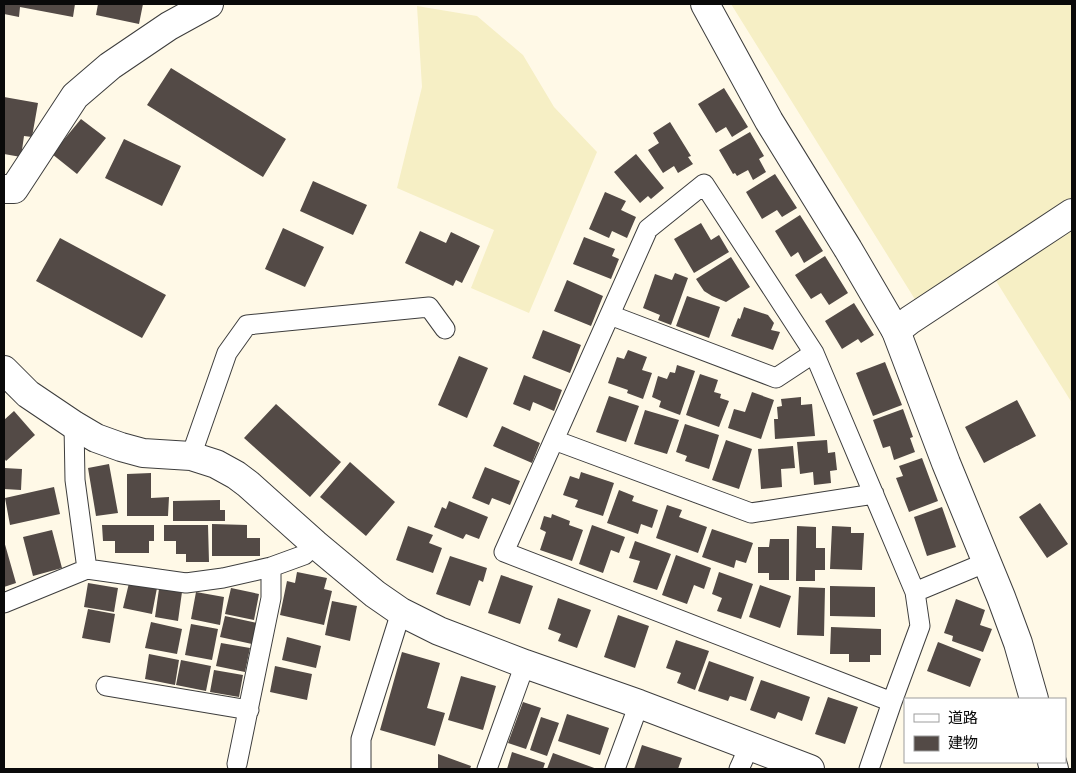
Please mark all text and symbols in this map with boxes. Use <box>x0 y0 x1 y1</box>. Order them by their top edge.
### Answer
legend <box>904 698 1066 763</box>
text: 道路 <box>948 707 978 727</box>
text: 建物 <box>948 732 978 752</box>

